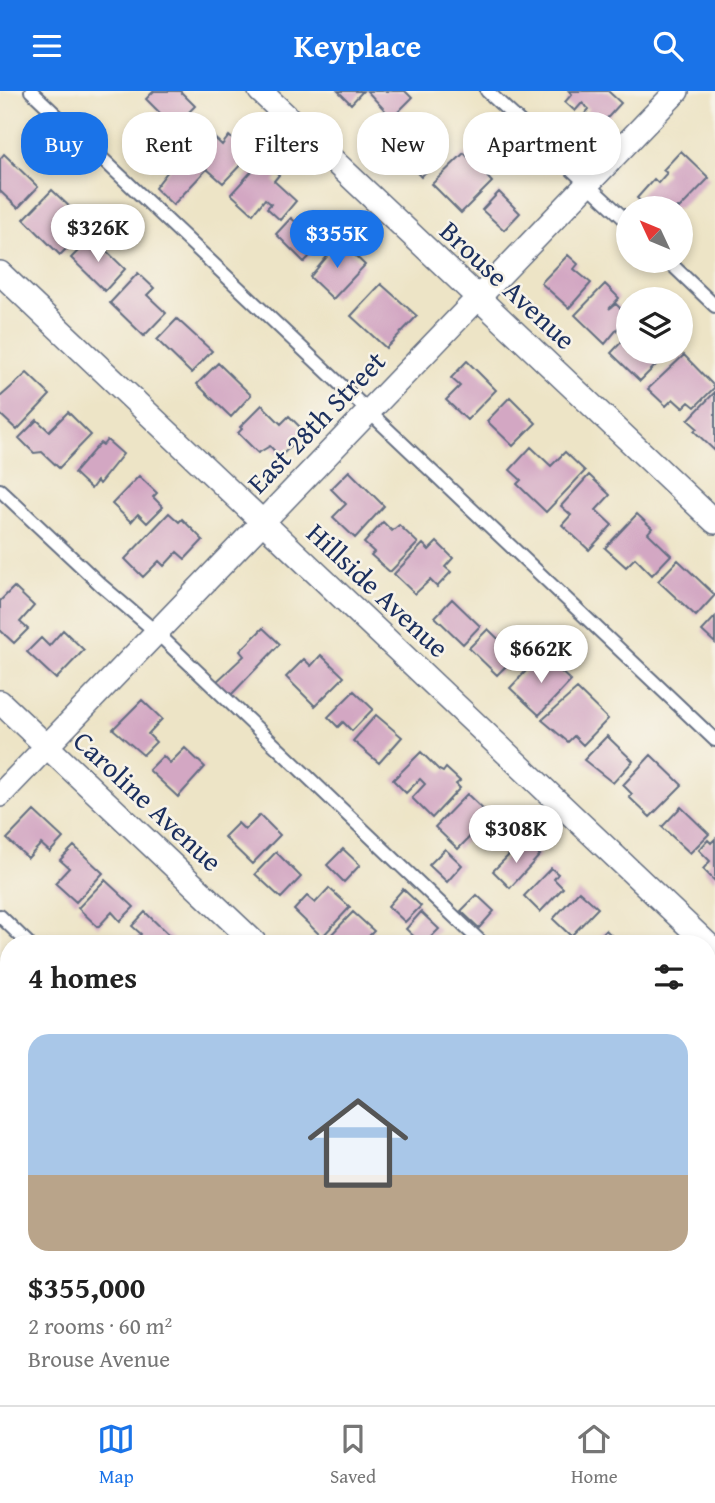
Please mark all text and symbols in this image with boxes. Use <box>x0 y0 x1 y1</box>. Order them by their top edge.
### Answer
text: Keyplace <box>294 22 421 69</box>
icon: menu <box>28 27 66 65</box>
icon: search <box>649 27 687 65</box>
chip: Buy <box>21 112 108 175</box>
chip: Rent <box>122 112 217 175</box>
chip: Filters <box>231 112 343 175</box>
chip: New <box>357 112 449 175</box>
chip: Apartment <box>463 112 621 175</box>
north arrow <box>616 196 693 273</box>
map controls <box>616 196 693 364</box>
pin: $326K <box>49 205 147 264</box>
text: $326K <box>67 210 129 243</box>
pin: $355K <box>288 211 386 270</box>
street label: Brouse Avenue <box>431 211 586 359</box>
text: $355K <box>306 216 368 249</box>
button: layers <box>616 287 693 364</box>
street label: East 28th Street <box>237 341 394 502</box>
street label: Hillside Avenue <box>298 513 459 666</box>
pin: $662K <box>492 625 590 685</box>
text: $662K <box>510 631 572 664</box>
street label: Caroline Avenue <box>65 721 232 881</box>
pin: $308K <box>467 805 565 865</box>
text: $308K <box>485 811 547 844</box>
text: 4 homes <box>28 955 137 999</box>
icon: filters <box>650 958 688 996</box>
icon: home <box>295 1080 421 1206</box>
text: $355,000 <box>28 1265 145 1309</box>
text: 2 rooms · 60 m² <box>28 1309 172 1342</box>
text: Brouse Avenue <box>28 1342 170 1375</box>
tab: Map <box>97 1420 135 1490</box>
tab: Saved <box>330 1420 376 1490</box>
tab: Home <box>571 1420 618 1490</box>

